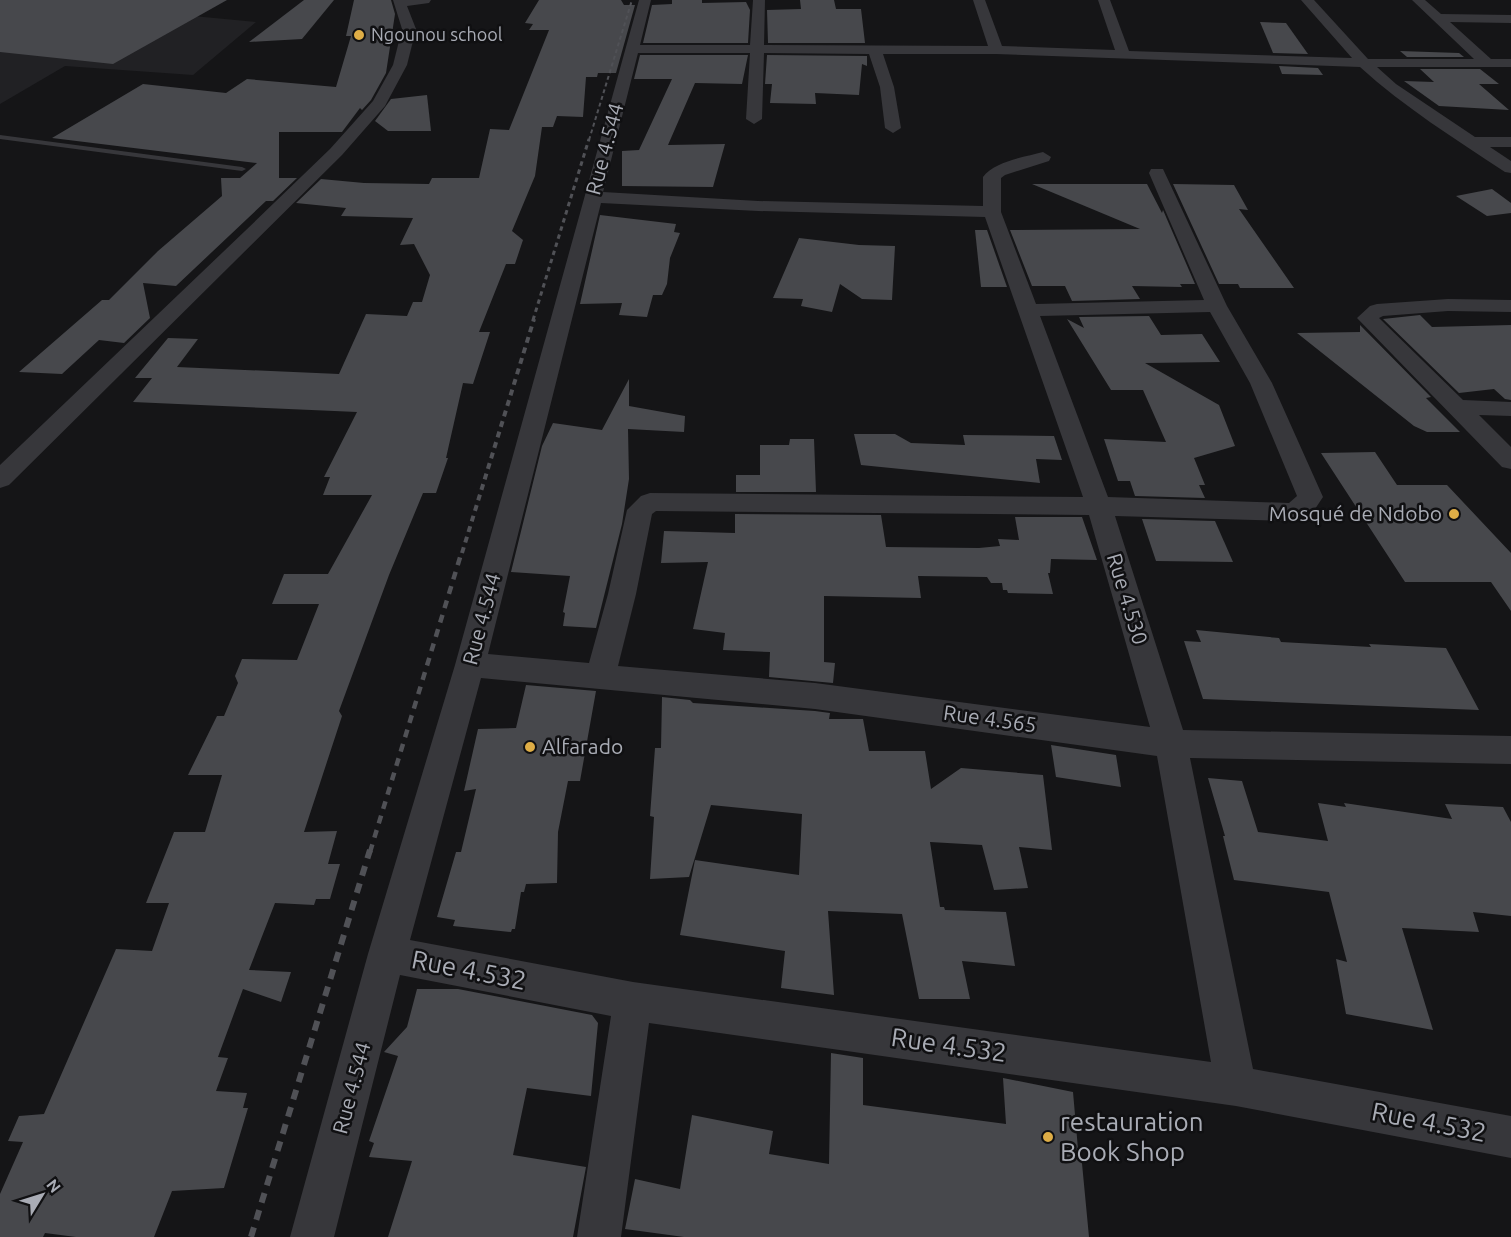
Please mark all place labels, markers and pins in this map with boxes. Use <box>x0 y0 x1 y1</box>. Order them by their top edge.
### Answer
place label: Ngounou school <box>371 24 503 44</box>
marker: Ngounou school <box>352 28 366 42</box>
place label: Mosqué de Ndobo <box>1269 501 1442 525</box>
marker: Mosqué de Ndobo <box>1447 507 1461 521</box>
place label: Alfarado <box>542 734 623 758</box>
marker: Alfarado <box>523 740 537 754</box>
place label: restauration Book Shop <box>1060 1107 1204 1166</box>
marker: restauration Book Shop <box>1041 1130 1055 1144</box>

